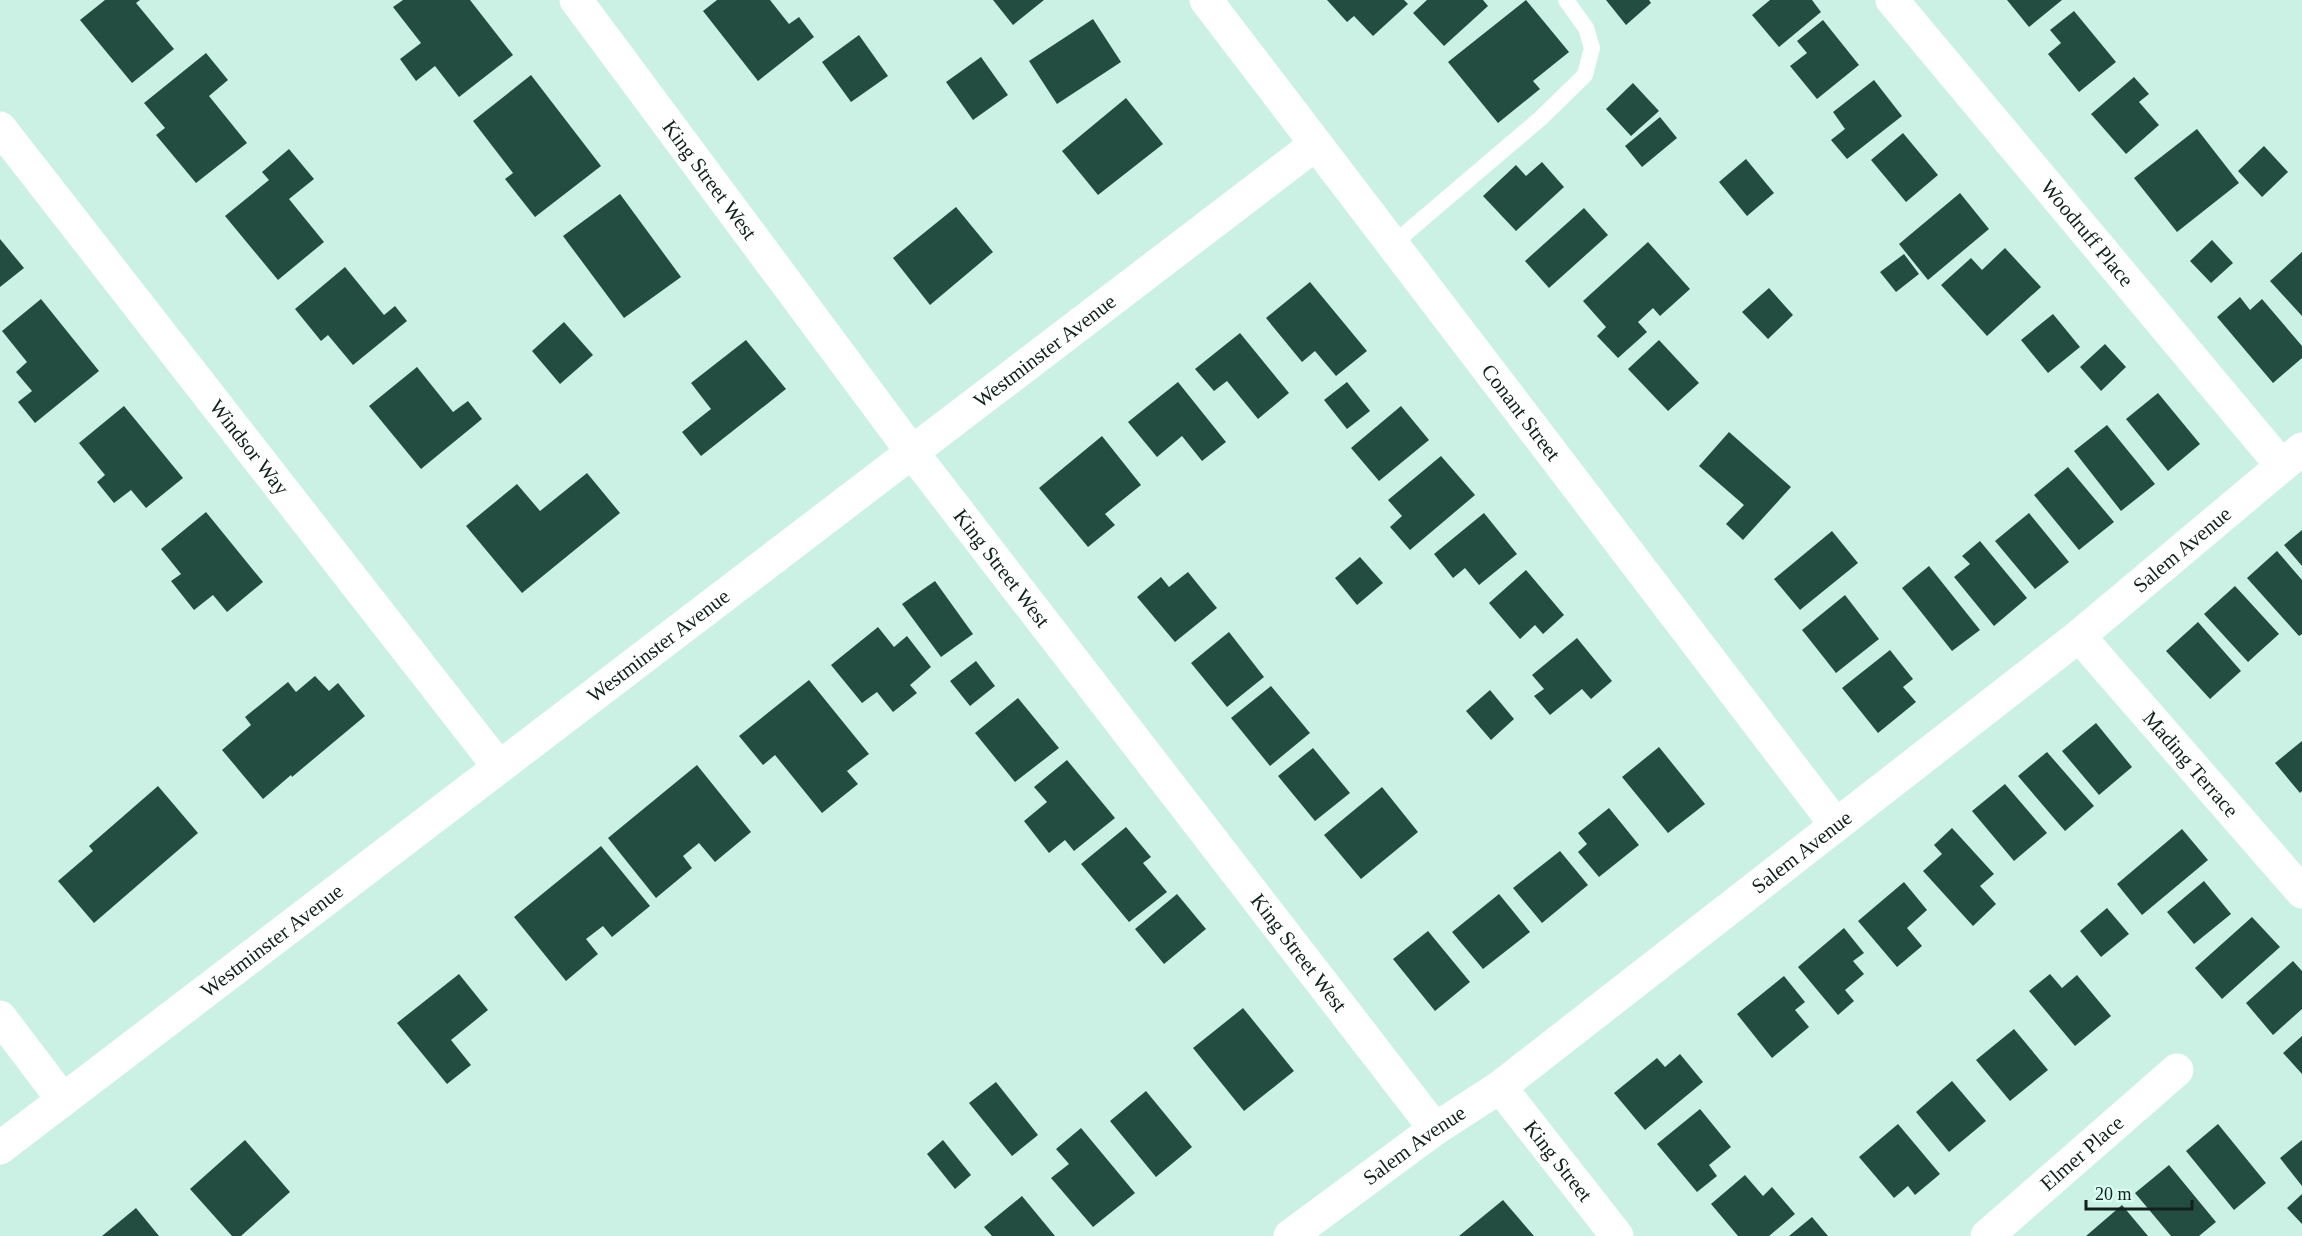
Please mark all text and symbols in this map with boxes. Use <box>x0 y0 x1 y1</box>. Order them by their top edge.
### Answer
street label: King Street West <box>657 115 762 244</box>
street label: Woodruff Place <box>2036 175 2139 291</box>
street label: Westminster Avenue <box>969 289 1121 413</box>
street label: Conant Street <box>1477 360 1566 466</box>
street label: Windsor Way <box>205 395 294 500</box>
street label: Salem Avenue <box>2128 502 2236 597</box>
street label: King Street West <box>949 504 1055 632</box>
street label: Westminster Avenue <box>582 584 734 708</box>
street label: Mading Terrace <box>2138 706 2243 822</box>
street label: Salem Avenue <box>1747 806 1857 898</box>
street label: Westminster Avenue <box>196 879 348 1002</box>
street label: King Street West <box>1246 889 1352 1017</box>
street label: Salem Avenue <box>1358 1100 1470 1190</box>
street label: Elmer Place <box>2036 1110 2128 1196</box>
street label: King Street <box>1519 1116 1597 1206</box>
scale bar <box>2086 1173 2192 1211</box>
text: 20 m <box>2095 1184 2132 1204</box>

